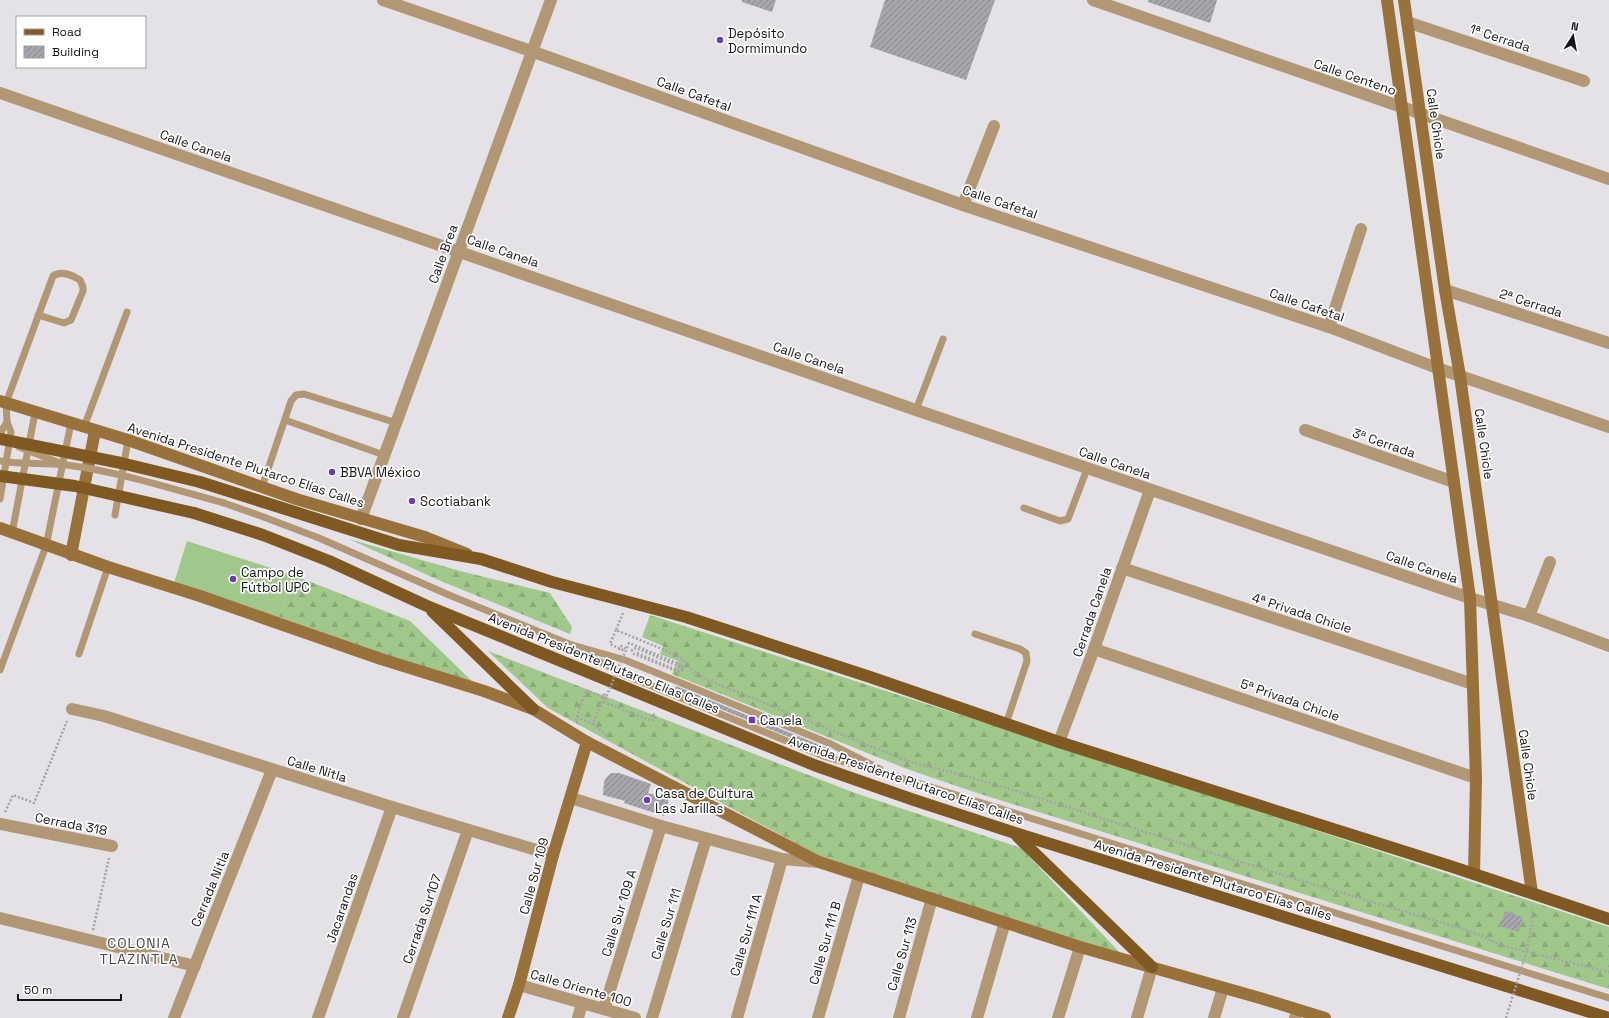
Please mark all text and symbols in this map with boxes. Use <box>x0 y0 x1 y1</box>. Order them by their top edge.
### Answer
legend <box>16 16 146 68</box>
north arrow <box>1553 16 1593 56</box>
text: N <box>1570 19 1580 34</box>
street label: 1ª Cerrada <box>1467 20 1533 56</box>
text: Road <box>52 24 81 40</box>
place label: Depósito Dormimundo <box>728 25 807 57</box>
marker: Depósito Dormimundo <box>715 35 725 45</box>
text: Building <box>52 44 99 60</box>
street label: Calle Centeno <box>1311 55 1399 99</box>
street label: Calle Cafetal <box>654 73 734 115</box>
street label: Calle Chicle <box>1423 87 1449 161</box>
street label: Calle Canela <box>158 126 235 166</box>
street label: Calle Cafetal <box>960 181 1040 223</box>
street label: Calle Brea <box>424 222 462 286</box>
street label: Calle Canela <box>465 231 542 271</box>
street label: Calle Cafetal <box>1267 284 1347 326</box>
street label: 2ª Cerrada <box>1497 285 1565 321</box>
street label: Calle Canela <box>771 338 848 378</box>
street label: Calle Chicle <box>1471 407 1497 481</box>
street label: Avenida Presidente Plutarco Elías Calles <box>126 419 367 511</box>
street label: 3ª Cerrada <box>1350 424 1418 462</box>
street label: Calle Canela <box>1077 443 1154 483</box>
place label: BBVA México <box>340 464 421 481</box>
marker: BBVA México <box>327 467 337 477</box>
place label: Scotiabank <box>420 493 491 510</box>
marker: Scotiabank <box>407 496 417 506</box>
street label: Calle Canela <box>1384 547 1461 587</box>
place label: Campo de Fútbol UPC <box>241 564 310 596</box>
street label: Cerrada Canela <box>1069 564 1116 659</box>
marker: Campo de Fútbol UPC <box>228 574 238 584</box>
street label: 4ª Privada Chicle <box>1250 589 1354 637</box>
street label: Avenida Presidente Plutarco Elías Calles <box>486 609 722 717</box>
street label: 5ª Privada Chicle <box>1238 675 1342 725</box>
place label: Canela <box>760 712 803 729</box>
marker: Canela <box>747 715 757 725</box>
street label: Calle Chicle <box>1515 728 1541 802</box>
street label: Avenida Presidente Plutarco Elías Calles <box>786 732 1026 828</box>
street label: Calle Nitla <box>285 752 349 786</box>
place label: Casa de Cultura Las Jarillas <box>655 785 754 817</box>
marker: Casa de Cultura Las Jarillas <box>642 795 652 805</box>
street label: Cerrada 318 <box>33 809 109 839</box>
street label: Calle Sur 109 <box>516 836 552 916</box>
street label: Avenida Presidente Plutarco Elías Calles <box>1092 836 1334 924</box>
street label: Cerrada Nitla <box>187 848 233 930</box>
street label: Calle Sur 109 A <box>598 867 640 959</box>
street label: Jacarandas <box>322 871 362 945</box>
street label: Cerrada Sur107 <box>399 872 445 966</box>
street label: Calle Sur 111 <box>647 886 685 962</box>
street label: Calle Sur 111 A <box>726 892 766 978</box>
street label: Calle Sur 111 B <box>805 900 845 986</box>
street label: Calle Sur 113 <box>883 915 921 993</box>
district label: COLONIA TLAZINTLA <box>99 934 179 968</box>
street label: Calle Oriente 100 <box>528 965 634 1011</box>
scale bar <box>18 976 121 1002</box>
text: 50 m <box>24 982 52 998</box>

